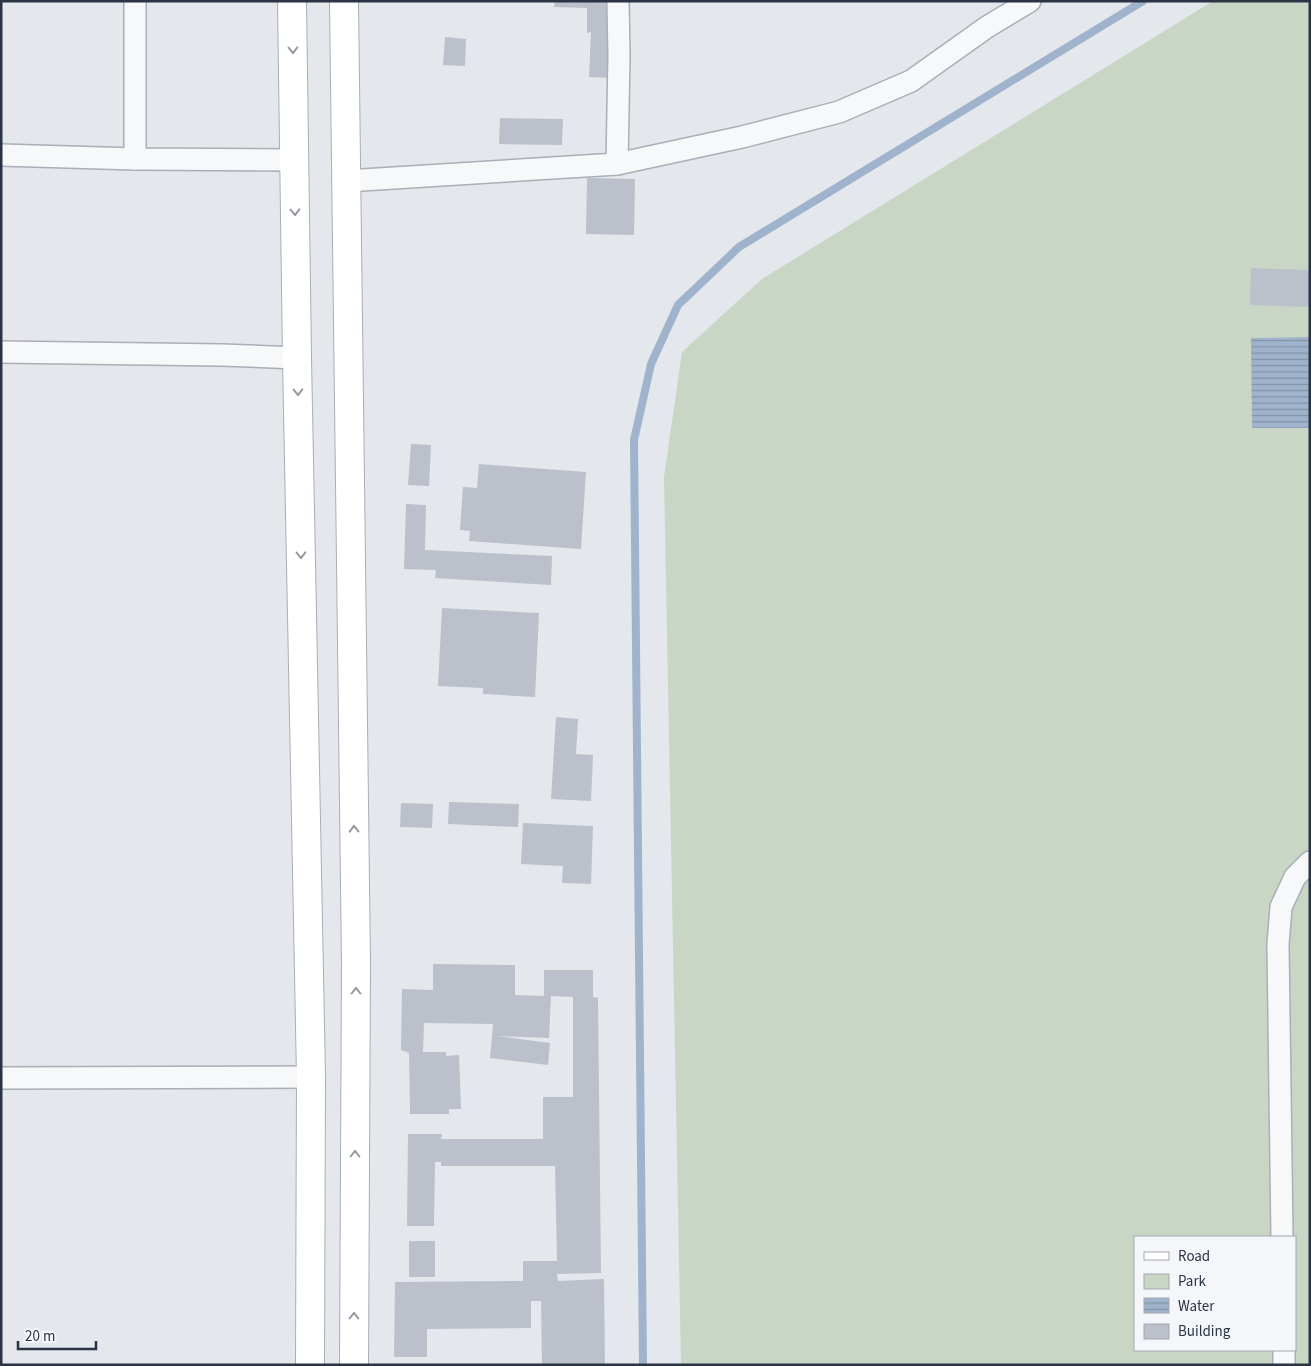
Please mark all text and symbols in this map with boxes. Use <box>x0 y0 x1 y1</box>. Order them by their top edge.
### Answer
one-way arrow <box>288 46 298 54</box>
one-way arrow <box>289 209 300 217</box>
one-way arrow <box>292 389 303 397</box>
one-way arrow <box>296 552 306 559</box>
one-way arrow <box>349 824 359 832</box>
one-way arrow <box>351 987 361 994</box>
one-way arrow <box>350 1149 360 1157</box>
legend <box>1134 1236 1296 1351</box>
text: Road <box>1178 1246 1210 1267</box>
text: Park <box>1178 1271 1207 1292</box>
text: Water <box>1178 1296 1215 1317</box>
one-way arrow <box>349 1312 360 1320</box>
scale bar <box>18 1318 95 1350</box>
text: Building <box>1178 1321 1231 1342</box>
text: 20 m <box>25 1326 55 1347</box>

